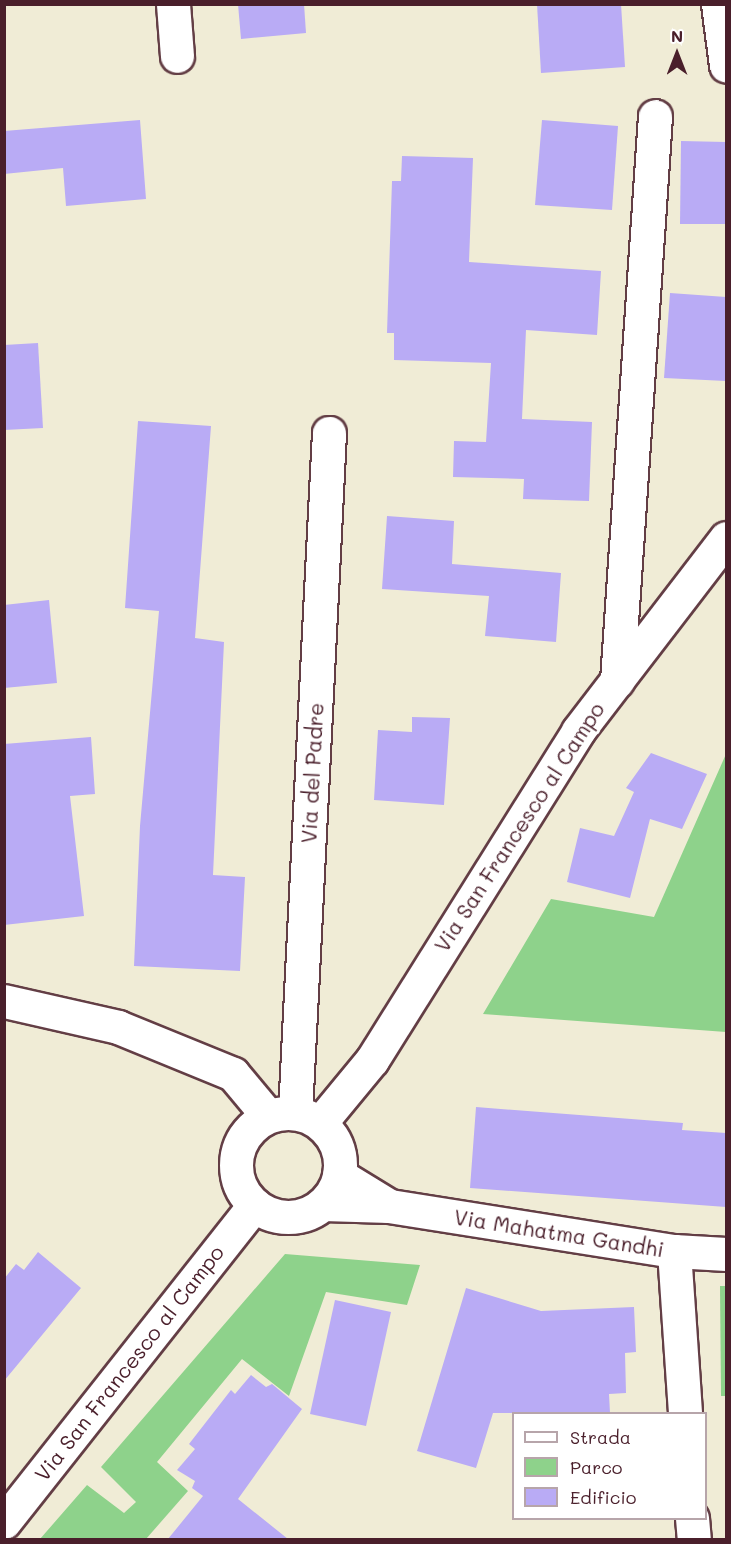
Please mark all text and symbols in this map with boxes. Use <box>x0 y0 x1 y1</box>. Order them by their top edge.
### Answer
north arrow <box>647 24 707 84</box>
text: N <box>671 25 683 46</box>
street label: Via San Francesco al Campo <box>429 698 609 956</box>
street label: Via del Padre <box>296 702 328 844</box>
street label: Via Mahatma Gandhi <box>452 1204 666 1262</box>
street label: Via San Francesco al Campo <box>29 1240 229 1486</box>
legend <box>512 1412 707 1520</box>
text: Strada <box>570 1425 631 1449</box>
text: Parco <box>570 1455 623 1479</box>
text: Edificio <box>570 1485 637 1509</box>

